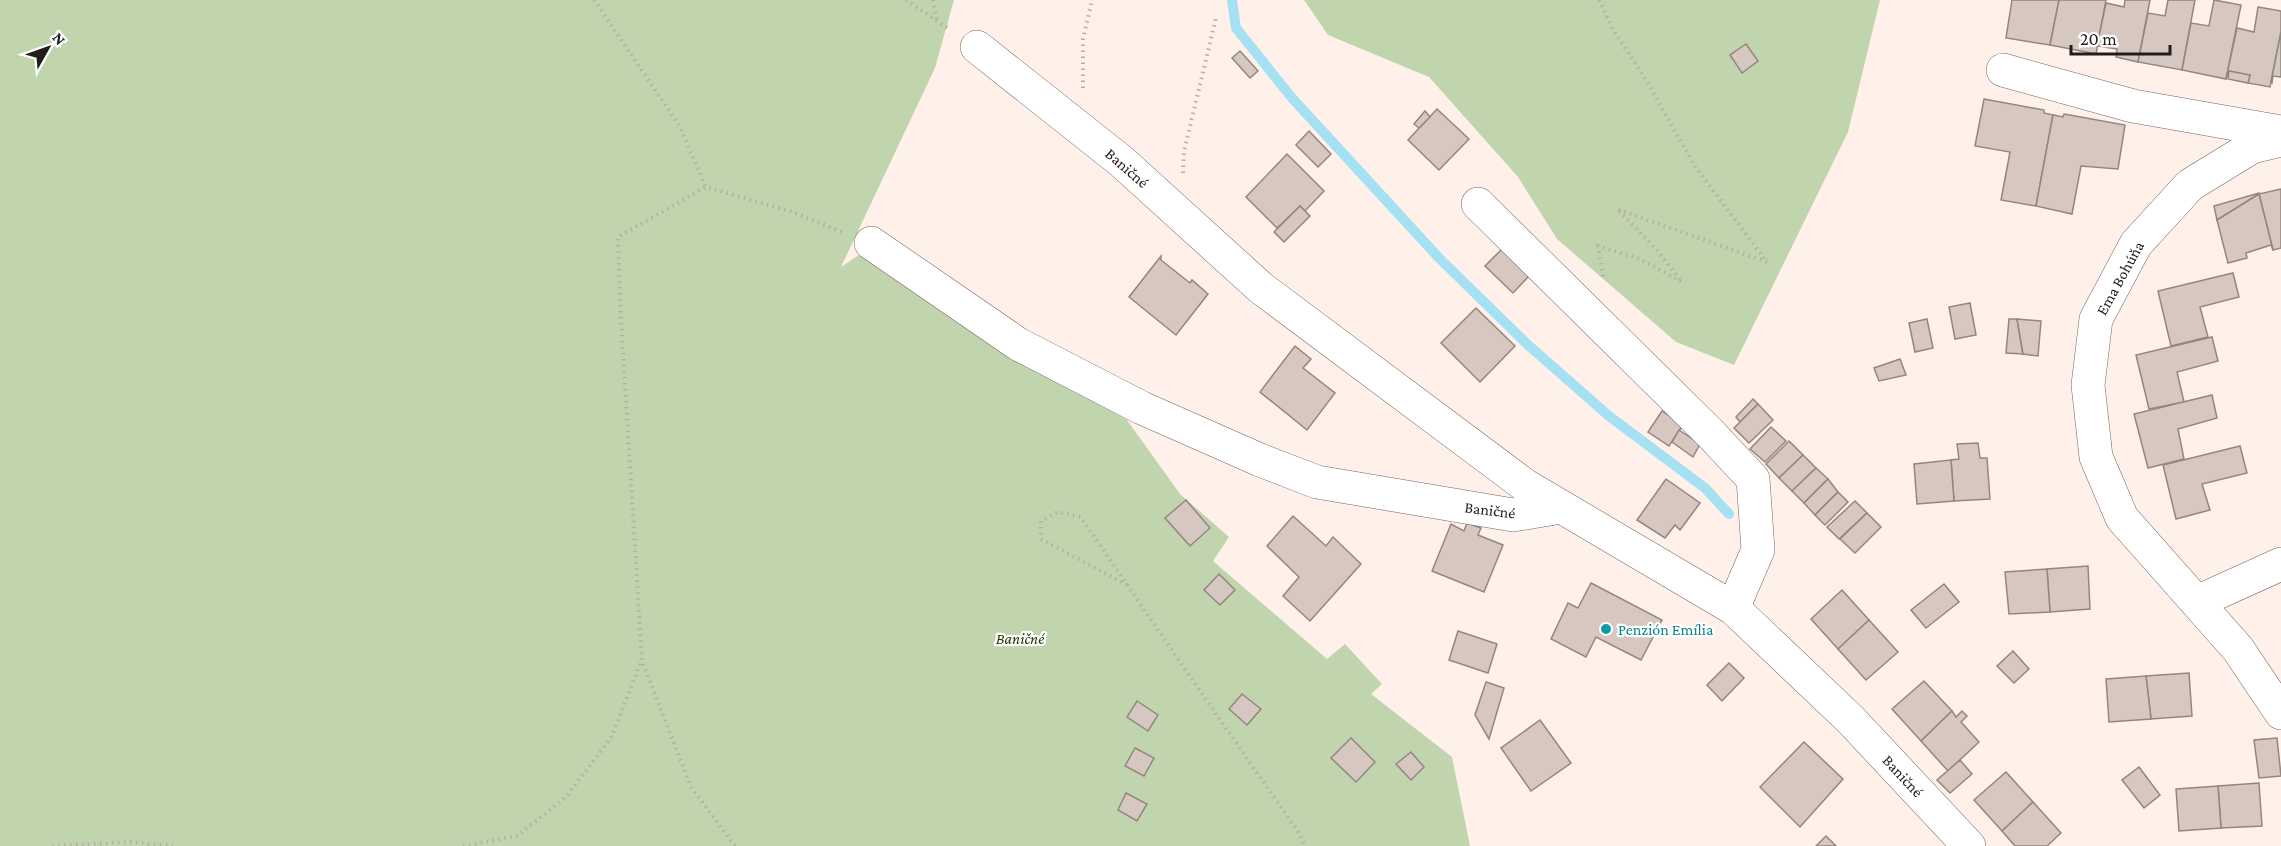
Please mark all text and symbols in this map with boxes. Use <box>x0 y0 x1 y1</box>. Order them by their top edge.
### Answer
north arrow <box>18 18 78 78</box>
scale bar <box>2071 18 2170 56</box>
text: N <box>49 29 69 48</box>
text: 20 m <box>2080 29 2117 49</box>
street label: Baničné <box>1102 145 1152 191</box>
street label: Ema Bohúňa <box>2093 238 2148 318</box>
street label: Baničné <box>1464 498 1516 522</box>
place label: Penzión Emília <box>1618 621 1714 638</box>
marker: Penzión Emília <box>1599 622 1613 636</box>
park label: Baničné <box>996 630 1045 647</box>
street label: Baničné <box>1879 751 1927 801</box>

